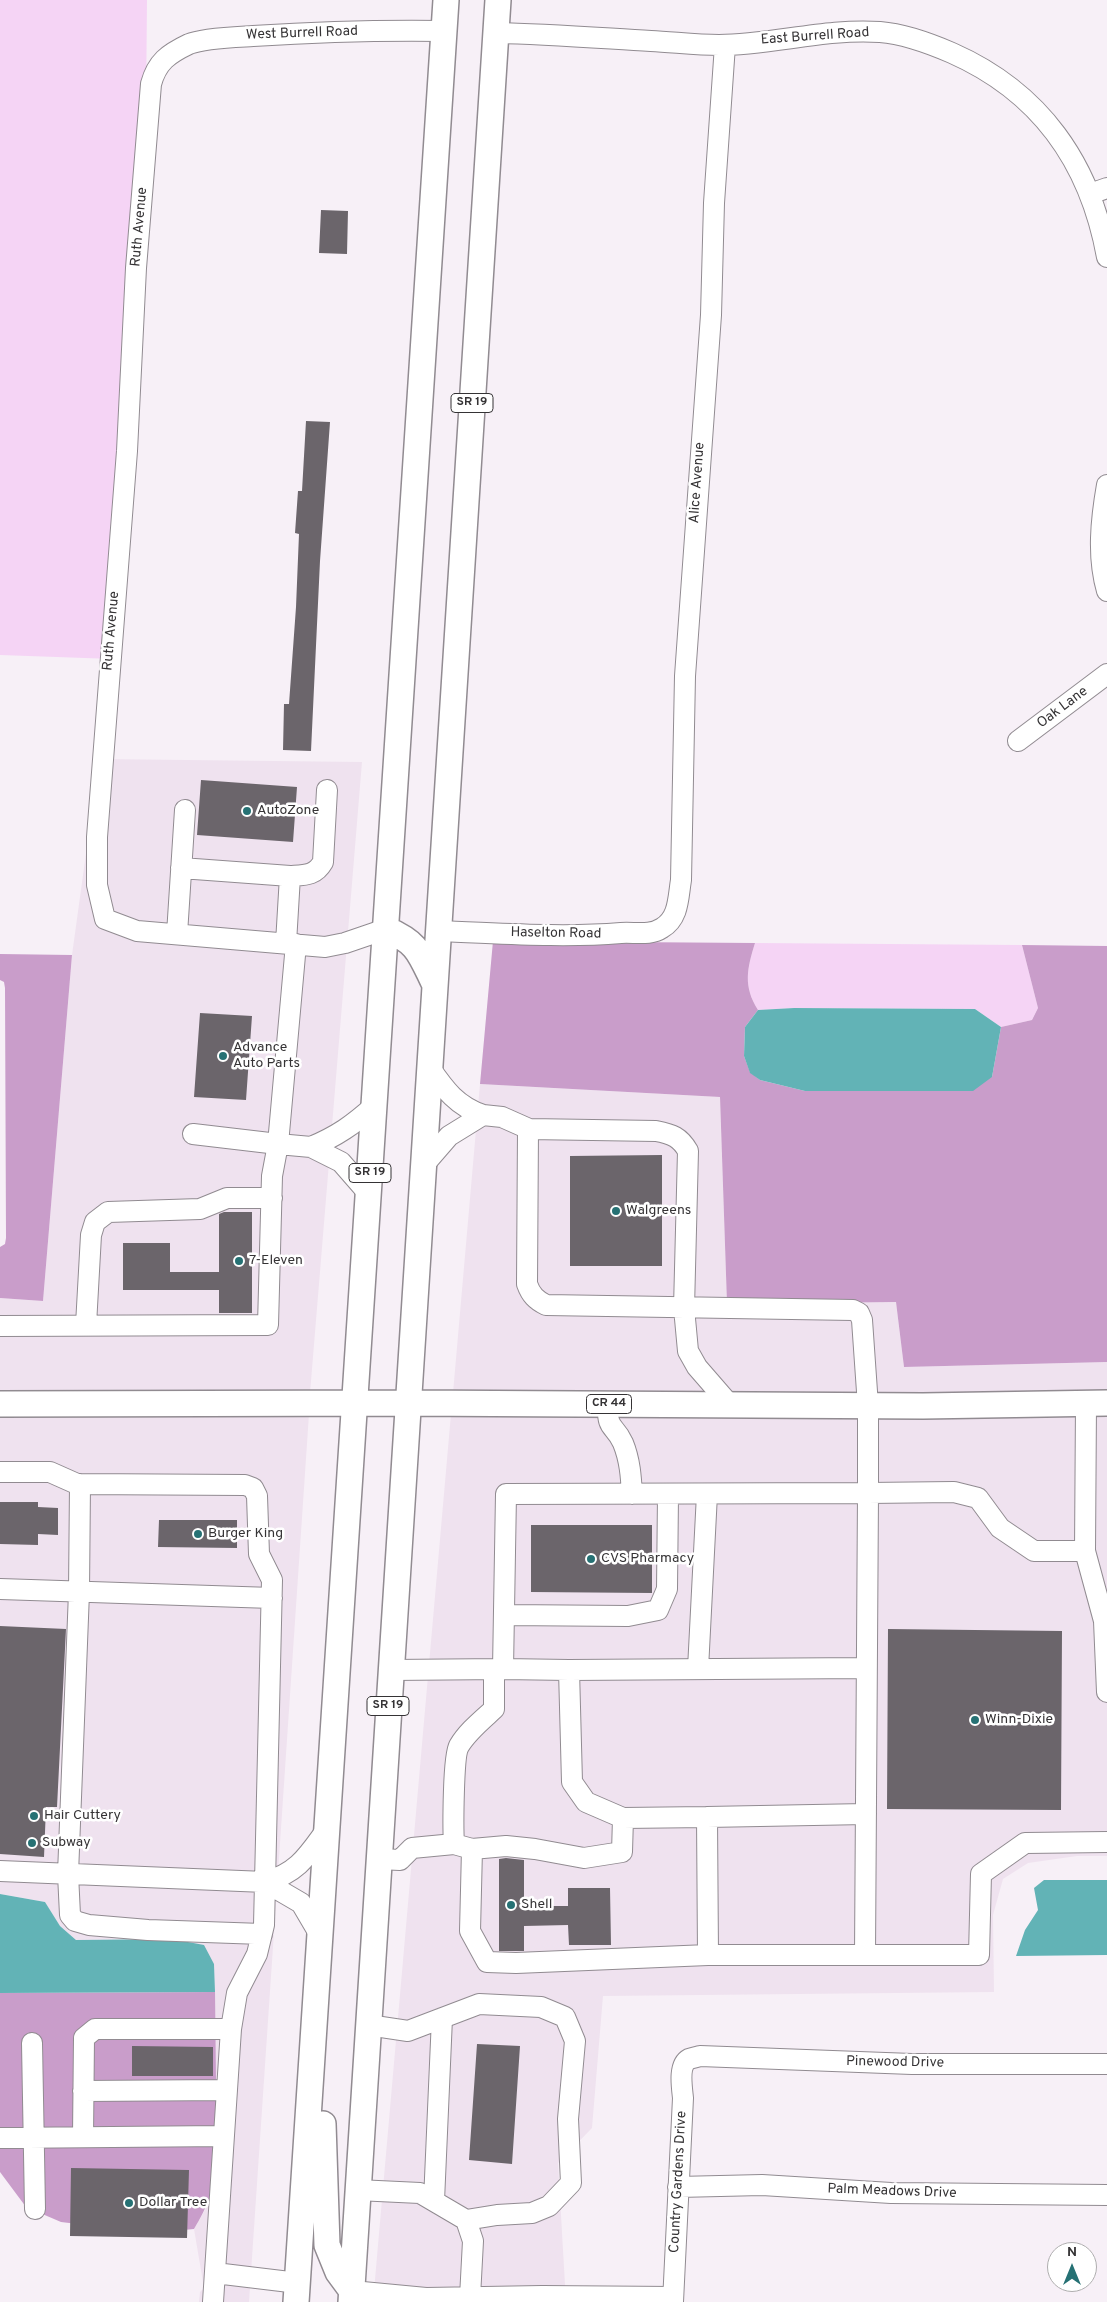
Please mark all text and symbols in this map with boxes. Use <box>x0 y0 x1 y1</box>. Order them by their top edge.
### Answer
street label: West Burrell Road <box>246 24 358 44</box>
street label: East Burrell Road <box>760 25 870 49</box>
street label: Ruth Avenue <box>128 186 152 268</box>
road number: SR 19 <box>451 393 493 412</box>
street label: Alice Avenue <box>687 442 709 524</box>
street label: Ruth Avenue <box>100 590 124 672</box>
street label: Oak Lane <box>1034 684 1092 732</box>
place label: AutoZone <box>257 803 319 819</box>
marker: AutoZone <box>241 805 253 817</box>
street label: Haselton Road <box>510 925 602 943</box>
place label: Advance Auto Parts <box>233 1040 300 1072</box>
marker: Advance Auto Parts <box>217 1050 229 1062</box>
road number: SR 19 <box>349 1164 391 1182</box>
place label: Walgreens <box>626 1203 691 1219</box>
marker: Walgreens <box>610 1205 622 1217</box>
place label: 7-Eleven <box>249 1253 303 1269</box>
marker: 7-Eleven <box>233 1255 245 1267</box>
road number: CR 44 <box>586 1395 632 1414</box>
place label: Burger King <box>208 1526 283 1542</box>
marker: Burger King <box>192 1528 204 1540</box>
place label: CVS Pharmacy <box>601 1551 694 1567</box>
marker: CVS Pharmacy <box>585 1553 597 1565</box>
road number: SR 19 <box>367 1696 409 1715</box>
place label: Winn-Dixie <box>985 1712 1053 1728</box>
marker: Winn-Dixie <box>969 1714 981 1726</box>
place label: Hair Cuttery <box>44 1808 121 1824</box>
marker: Hair Cuttery <box>28 1810 40 1822</box>
place label: Subway <box>42 1835 91 1851</box>
marker: Subway <box>26 1837 38 1849</box>
place label: Shell <box>521 1897 552 1913</box>
marker: Shell <box>505 1899 517 1911</box>
street label: Pinewood Drive <box>846 2054 944 2072</box>
street label: Country Gardens Drive <box>667 2111 691 2253</box>
street label: Palm Meadows Drive <box>827 2181 957 2203</box>
place label: Dollar Tree <box>139 2195 207 2211</box>
marker: Dollar Tree <box>123 2197 135 2209</box>
north arrow <box>1047 2242 1097 2292</box>
text: N <box>1067 2244 1077 2261</box>

